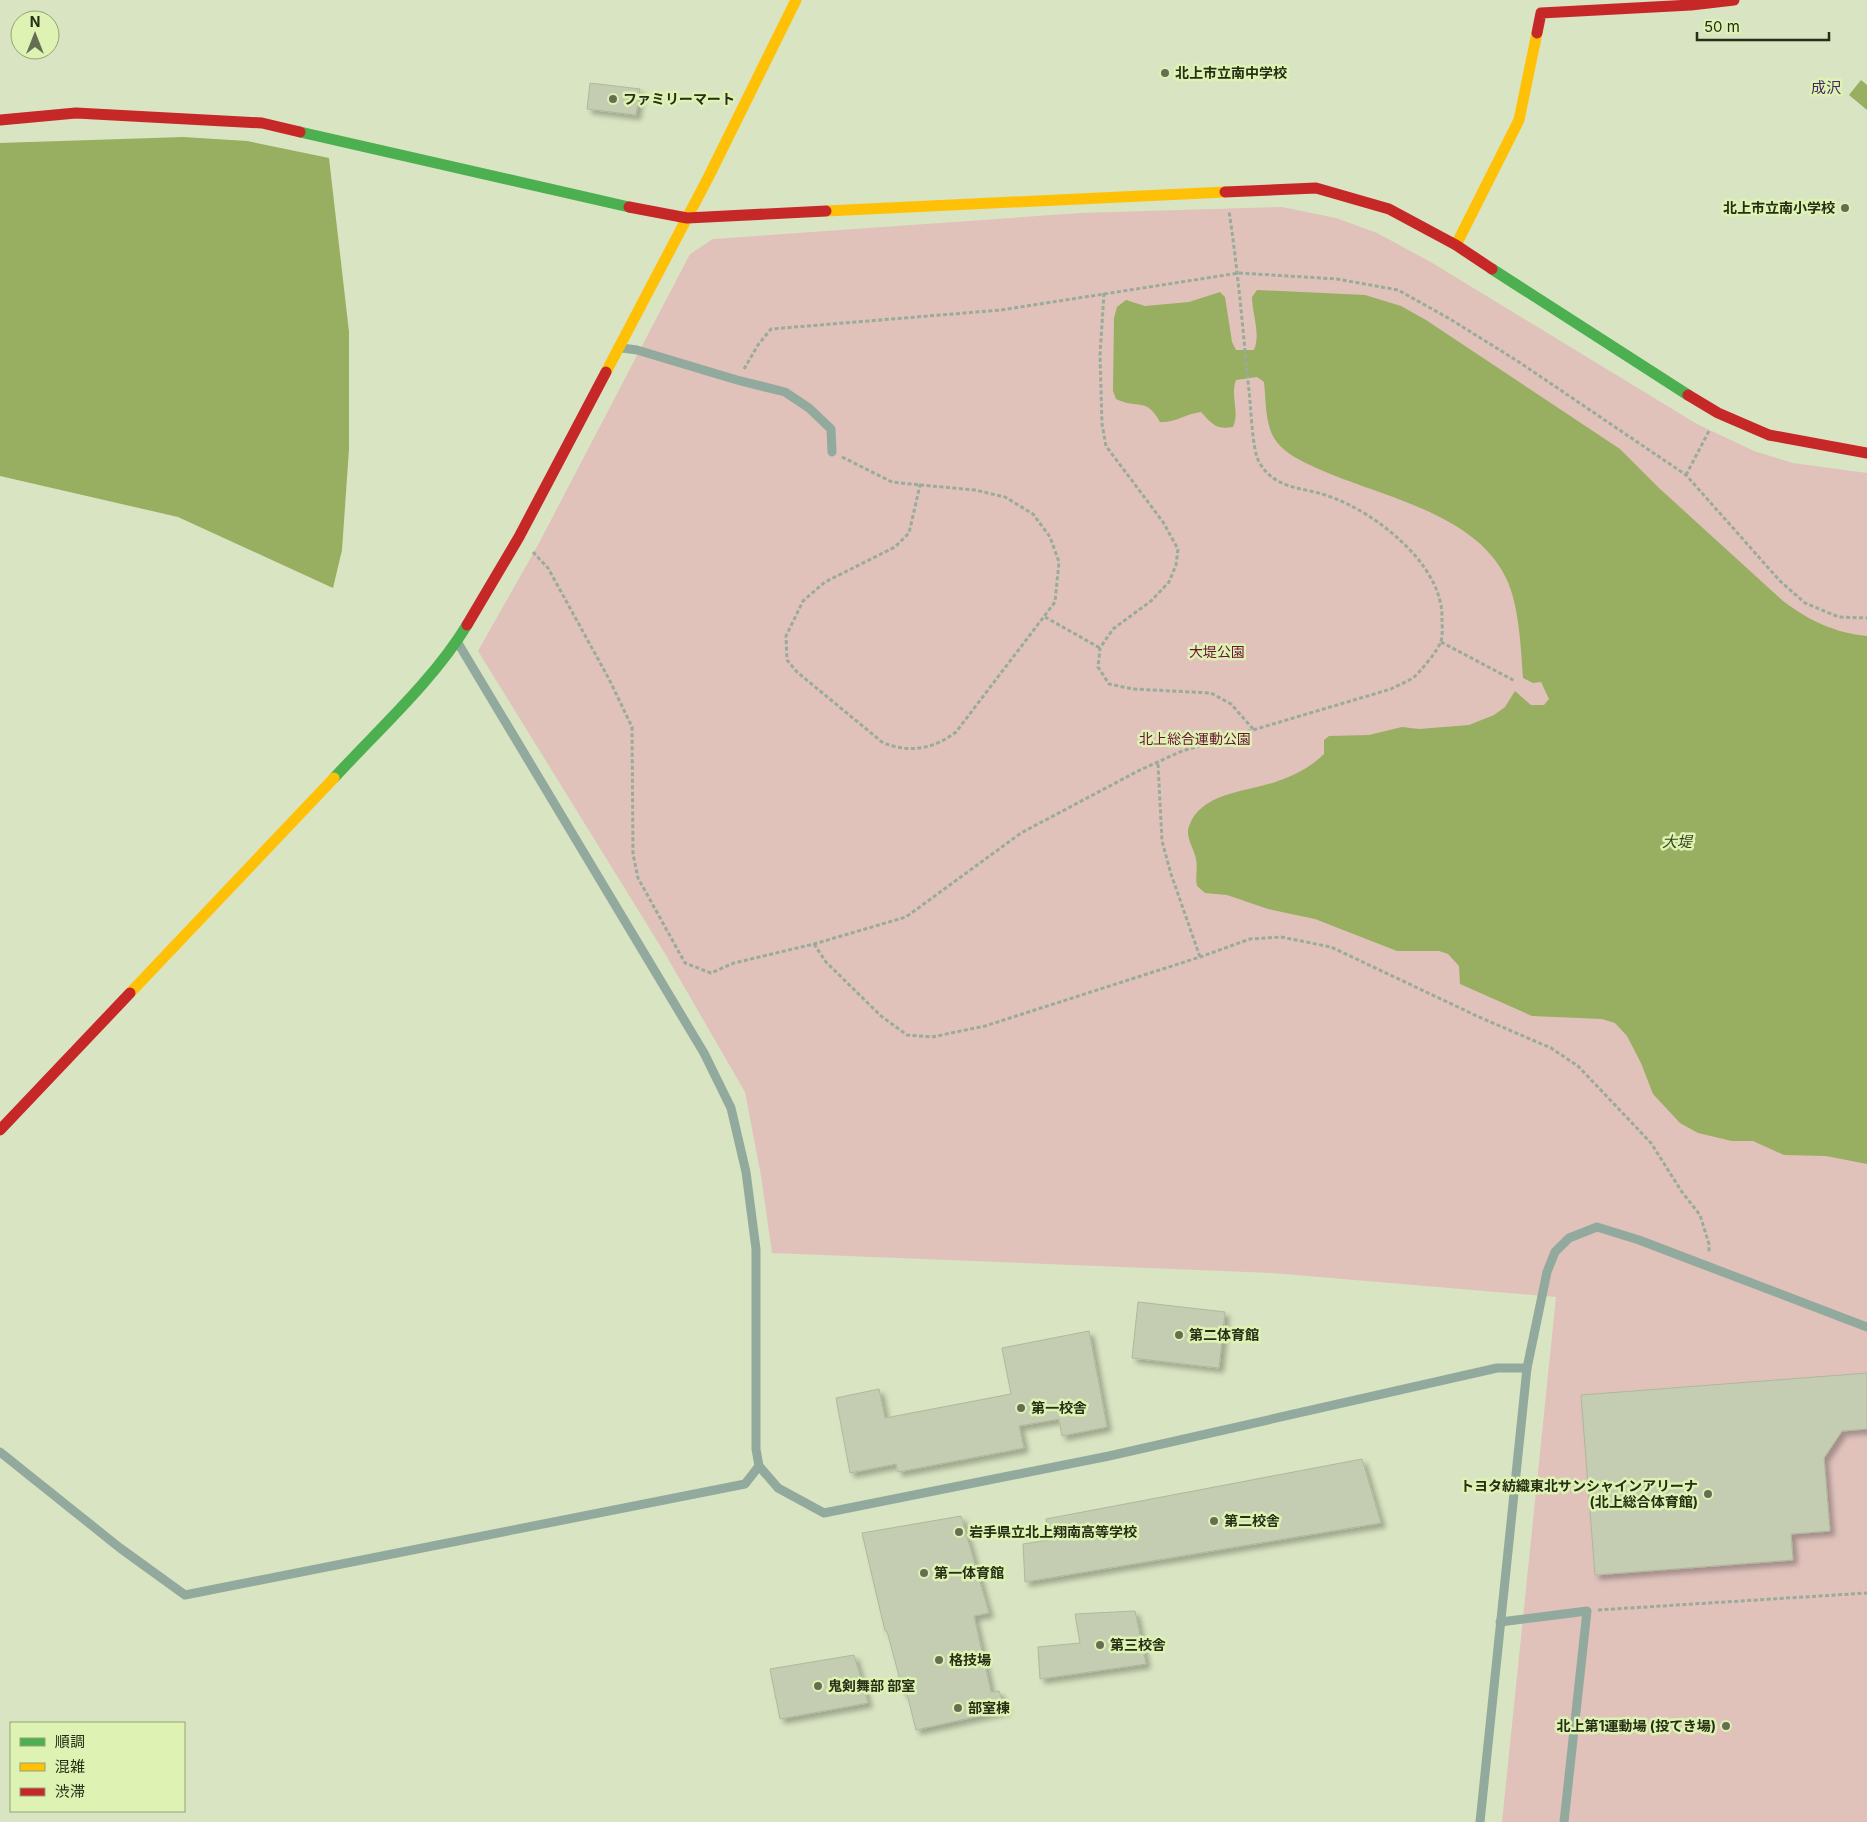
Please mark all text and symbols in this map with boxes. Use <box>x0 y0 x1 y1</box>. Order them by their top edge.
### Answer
north arrow <box>10 10 60 60</box>
scale bar <box>1697 10 1830 42</box>
text: N <box>30 13 40 30</box>
text: 50 m <box>1704 17 1740 36</box>
place label: 北上市立南中学校 <box>1175 64 1287 81</box>
marker: 北上市立南中学校 <box>1159 67 1171 79</box>
district label: 成沢 <box>1811 78 1841 97</box>
place label: ファミリーマート <box>623 90 735 107</box>
marker: ファミリーマート <box>607 93 619 105</box>
place label: 北上市立南小学校 <box>1723 199 1835 216</box>
marker: 北上市立南小学校 <box>1839 202 1851 214</box>
park label: 大堤公園 <box>1189 643 1245 660</box>
park label: 北上総合運動公園 <box>1139 730 1251 747</box>
water label: 大堤 <box>1662 832 1694 851</box>
place label: 第二体育館 <box>1189 1326 1259 1343</box>
marker: 第二体育館 <box>1173 1329 1185 1341</box>
place label: 第一校舎 <box>1031 1399 1087 1416</box>
marker: 第一校舎 <box>1015 1402 1027 1414</box>
place label: トヨタ紡織東北サンシャインアリーナ (北上総合体育館) <box>1460 1477 1698 1510</box>
marker: トヨタ紡織東北サンシャインアリーナ (北上総合体育館) <box>1702 1488 1714 1500</box>
place label: 第二校舎 <box>1224 1512 1280 1529</box>
marker: 第二校舎 <box>1208 1515 1220 1527</box>
place label: 岩手県立北上翔南高等学校 <box>969 1523 1137 1540</box>
marker: 岩手県立北上翔南高等学校 <box>953 1526 965 1538</box>
place label: 第一体育館 <box>934 1564 1004 1581</box>
marker: 第一体育館 <box>918 1567 930 1579</box>
place label: 第三校舎 <box>1110 1636 1166 1653</box>
marker: 第三校舎 <box>1094 1639 1106 1651</box>
place label: 格技場 <box>949 1651 991 1668</box>
marker: 格技場 <box>933 1654 945 1666</box>
place label: 鬼剣舞部 部室 <box>828 1677 915 1694</box>
marker: 鬼剣舞部 部室 <box>812 1680 824 1692</box>
place label: 部室棟 <box>968 1699 1010 1716</box>
marker: 部室棟 <box>952 1702 964 1714</box>
place label: 北上第1運動場 (投てき場) <box>1557 1717 1716 1734</box>
marker: 北上第1運動場 (投てき場) <box>1720 1720 1732 1732</box>
legend <box>10 1722 185 1812</box>
text: 順調 <box>55 1732 85 1751</box>
text: 混雑 <box>55 1757 85 1776</box>
text: 渋滞 <box>55 1782 85 1801</box>

